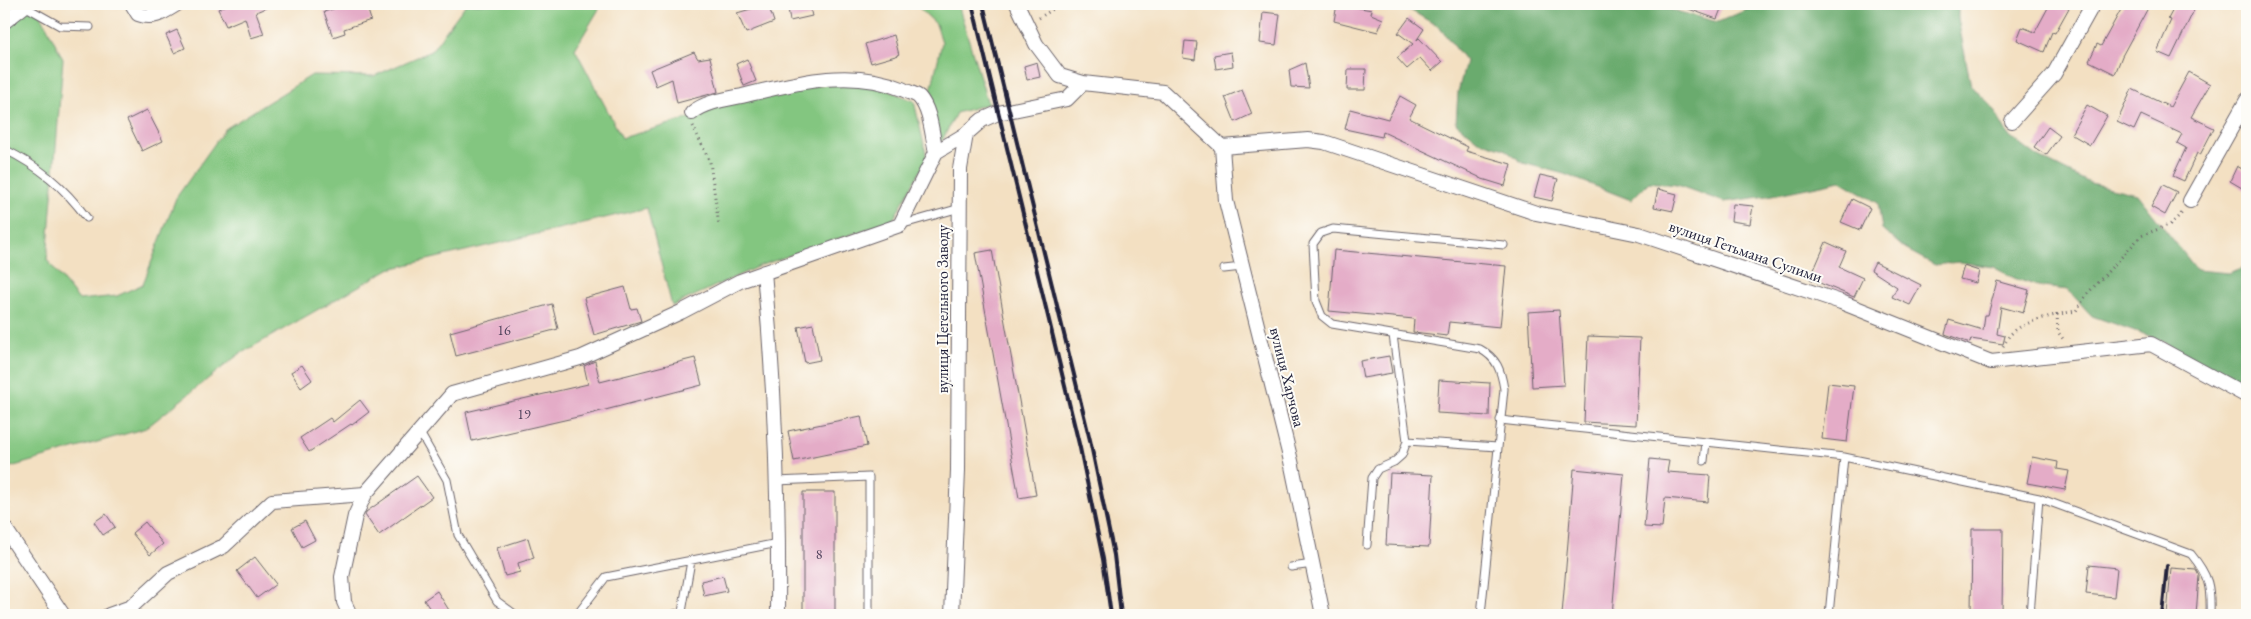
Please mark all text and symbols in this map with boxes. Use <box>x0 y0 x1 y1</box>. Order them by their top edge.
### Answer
street label: вулиця Гетьмана Сулими <box>1666 215 1826 288</box>
street label: вулиця Цегельного Заводу <box>932 224 953 393</box>
house number: 16 <box>497 321 511 339</box>
street label: вулиця Харчова <box>1265 325 1310 430</box>
house number: 19 <box>517 405 531 423</box>
house number: 8 <box>816 545 823 563</box>

